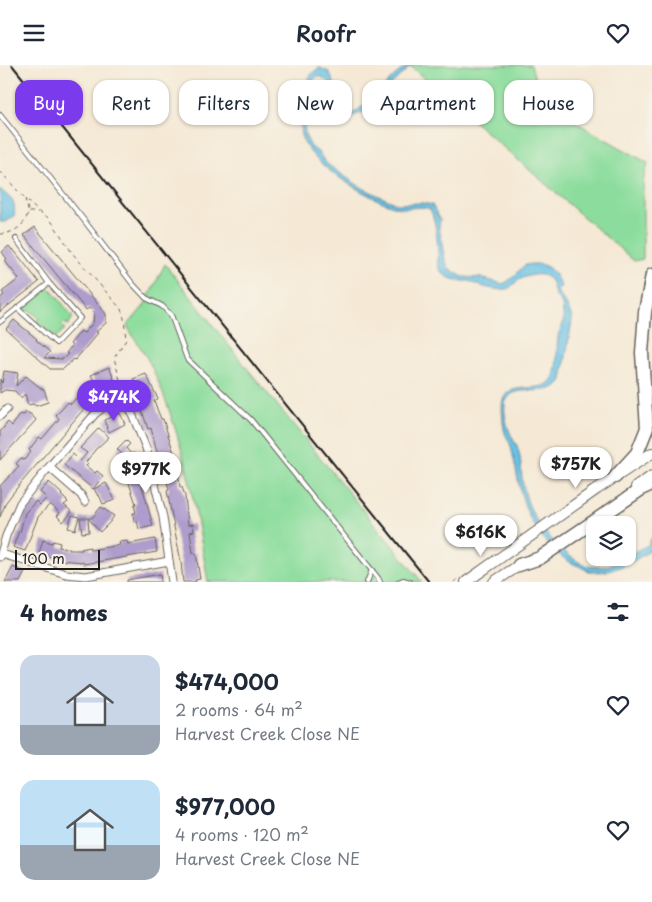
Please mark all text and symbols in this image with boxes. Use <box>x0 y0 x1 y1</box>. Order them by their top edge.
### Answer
text: Roofr <box>296 16 356 49</box>
icon: menu <box>20 19 48 47</box>
icon: heart <box>604 19 632 47</box>
chip: Buy <box>15 80 83 125</box>
chip: Rent <box>93 80 169 125</box>
chip: Filters <box>179 80 268 125</box>
chip: New <box>278 80 352 125</box>
chip: Apartment <box>362 80 494 125</box>
chip: House <box>504 80 593 125</box>
pin: $474K <box>79 379 149 422</box>
text: $474K <box>88 384 140 408</box>
pin: $757K <box>541 447 611 489</box>
pin: $977K <box>111 451 181 494</box>
text: $757K <box>551 451 601 475</box>
text: $977K <box>121 456 171 480</box>
pin: $616K <box>446 515 516 557</box>
map controls <box>586 516 636 566</box>
button: layers <box>586 516 636 566</box>
text: $616K <box>456 519 506 543</box>
scale bar <box>15 547 100 570</box>
text: 100 m <box>22 548 65 569</box>
text: 4 homes <box>20 596 107 628</box>
icon: filters <box>604 598 632 626</box>
text: $474,000 <box>175 665 279 697</box>
icon: home <box>60 675 120 735</box>
icon: heart <box>604 691 632 719</box>
text: 2 rooms · 64 m² <box>175 697 303 721</box>
text: Harvest Creek Close NE <box>175 721 360 745</box>
text: $977,000 <box>175 790 275 822</box>
icon: home <box>60 800 120 860</box>
icon: heart <box>604 816 632 844</box>
text: 4 rooms · 120 m² <box>175 822 309 846</box>
text: Harvest Creek Close NE <box>175 846 360 870</box>

